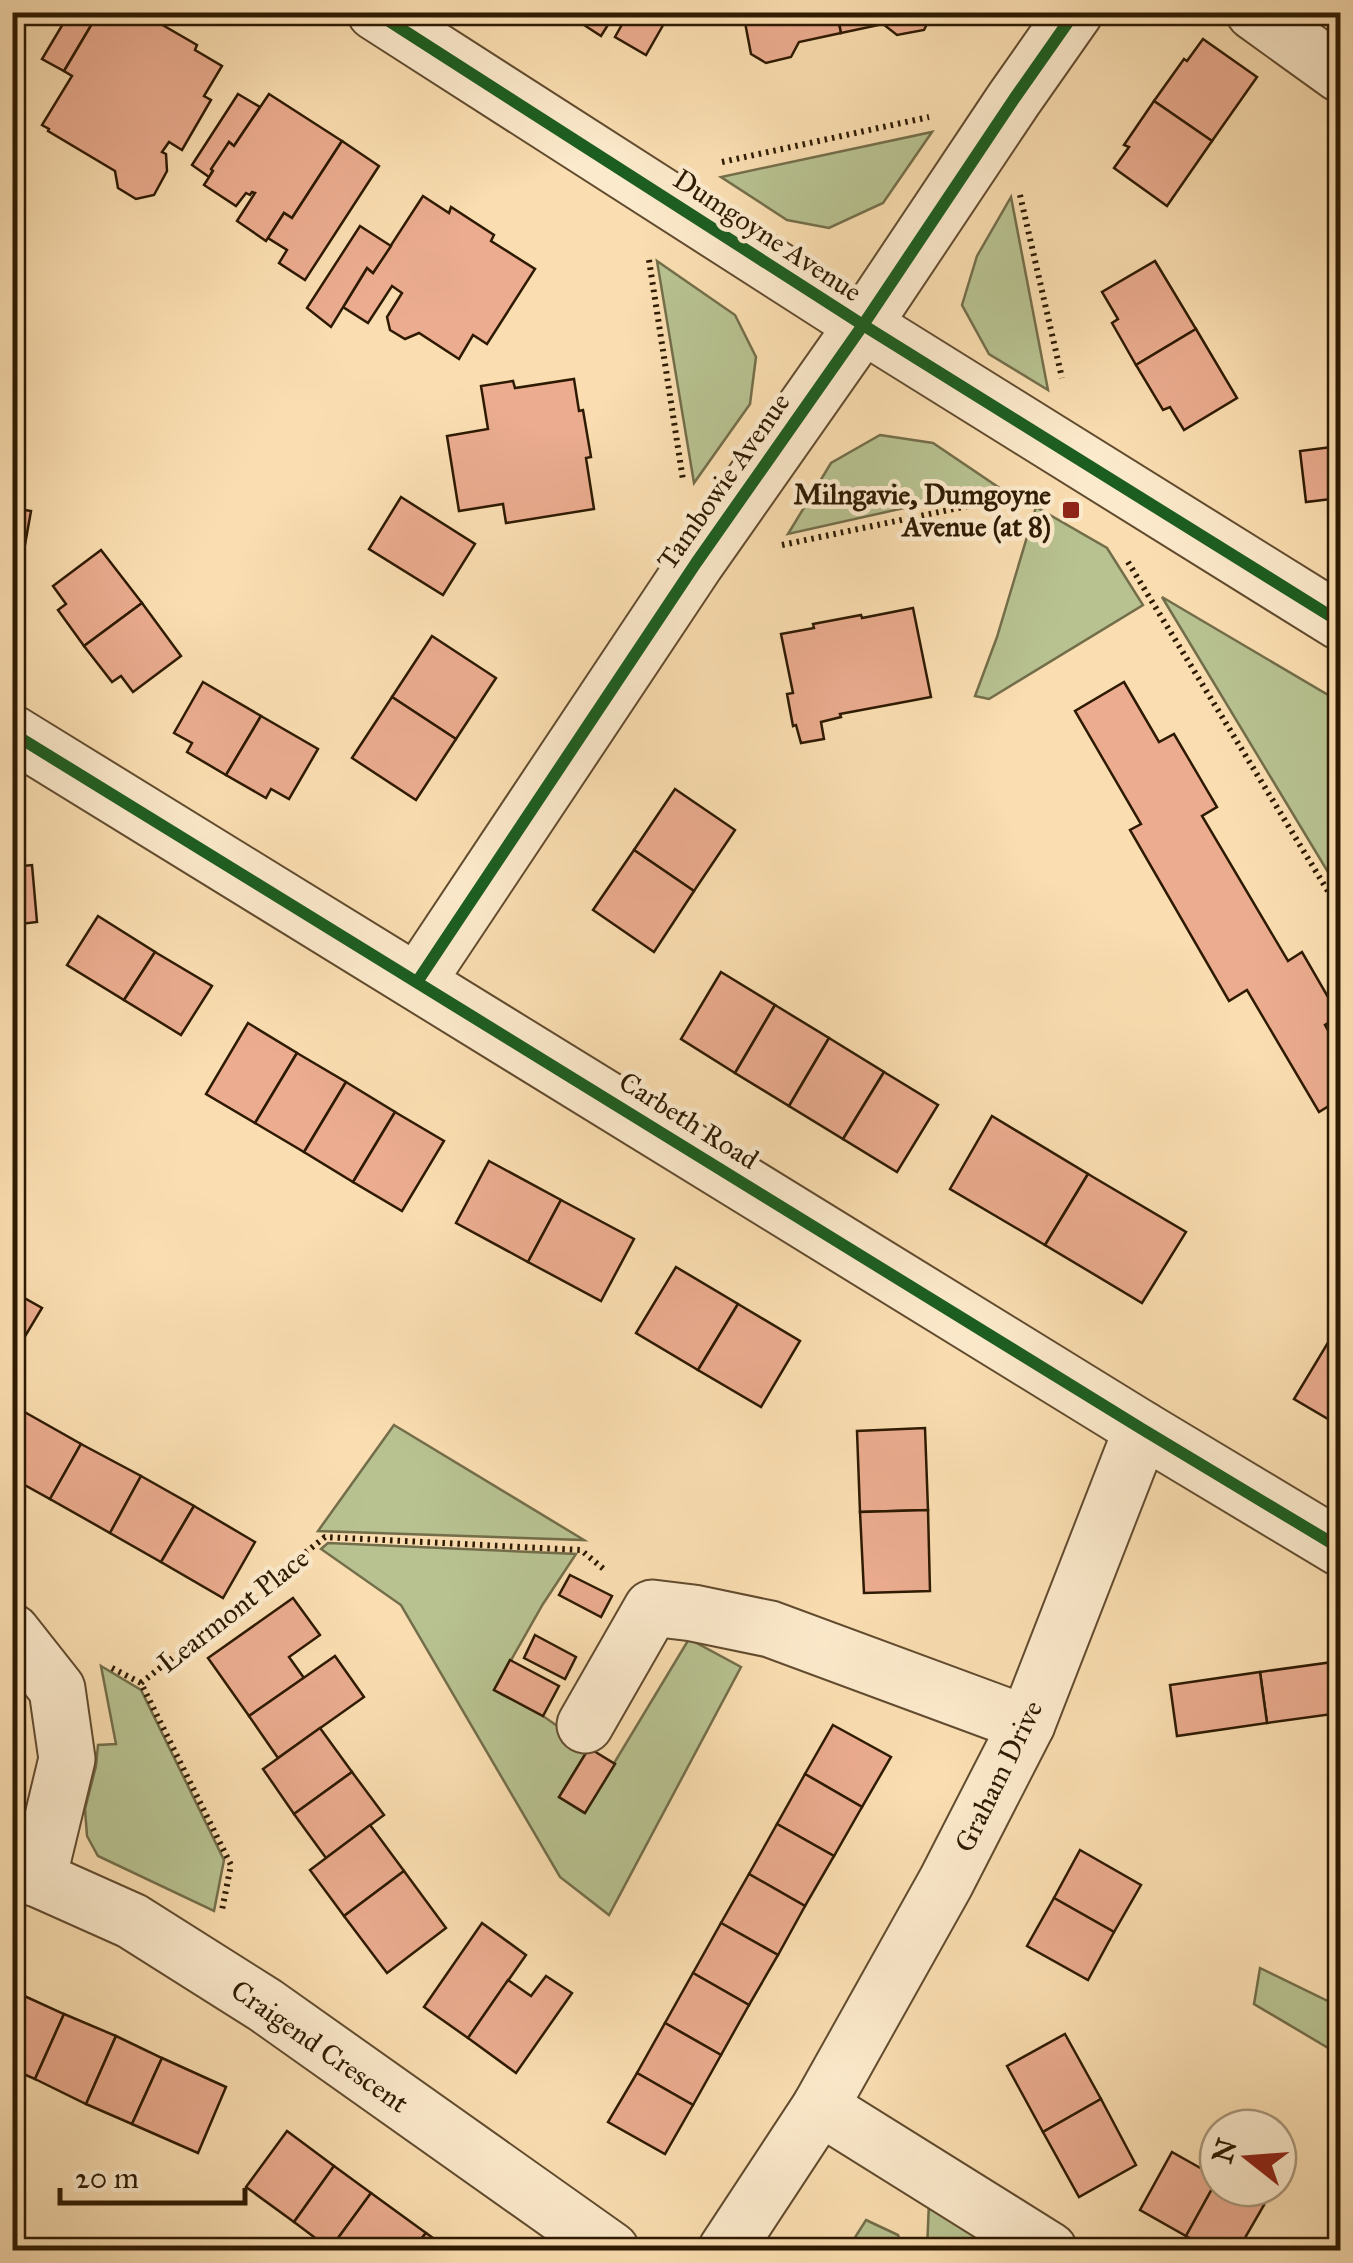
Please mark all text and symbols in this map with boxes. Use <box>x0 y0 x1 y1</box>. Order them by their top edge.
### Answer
street label: Dumgoyne Avenue <box>667 161 869 309</box>
street label: Tambowie Avenue <box>649 386 797 577</box>
place label: Milngavie, Dumgoyne Avenue (at 8) <box>793 477 1051 544</box>
marker: Milngavie, Dumgoyne Avenue (at 8) <box>1060 499 1082 521</box>
street label: Carbeth Road <box>613 1064 765 1177</box>
street label: Learmont Place <box>151 1540 316 1680</box>
street label: Graham Drive <box>947 1695 1050 1858</box>
street label: Craigend Crescent <box>224 1972 415 2121</box>
north arrow <box>1198 2108 1298 2208</box>
text: N <box>1204 2134 1245 2167</box>
scale bar <box>60 2143 245 2205</box>
text: 20 m <box>75 2160 139 2196</box>

